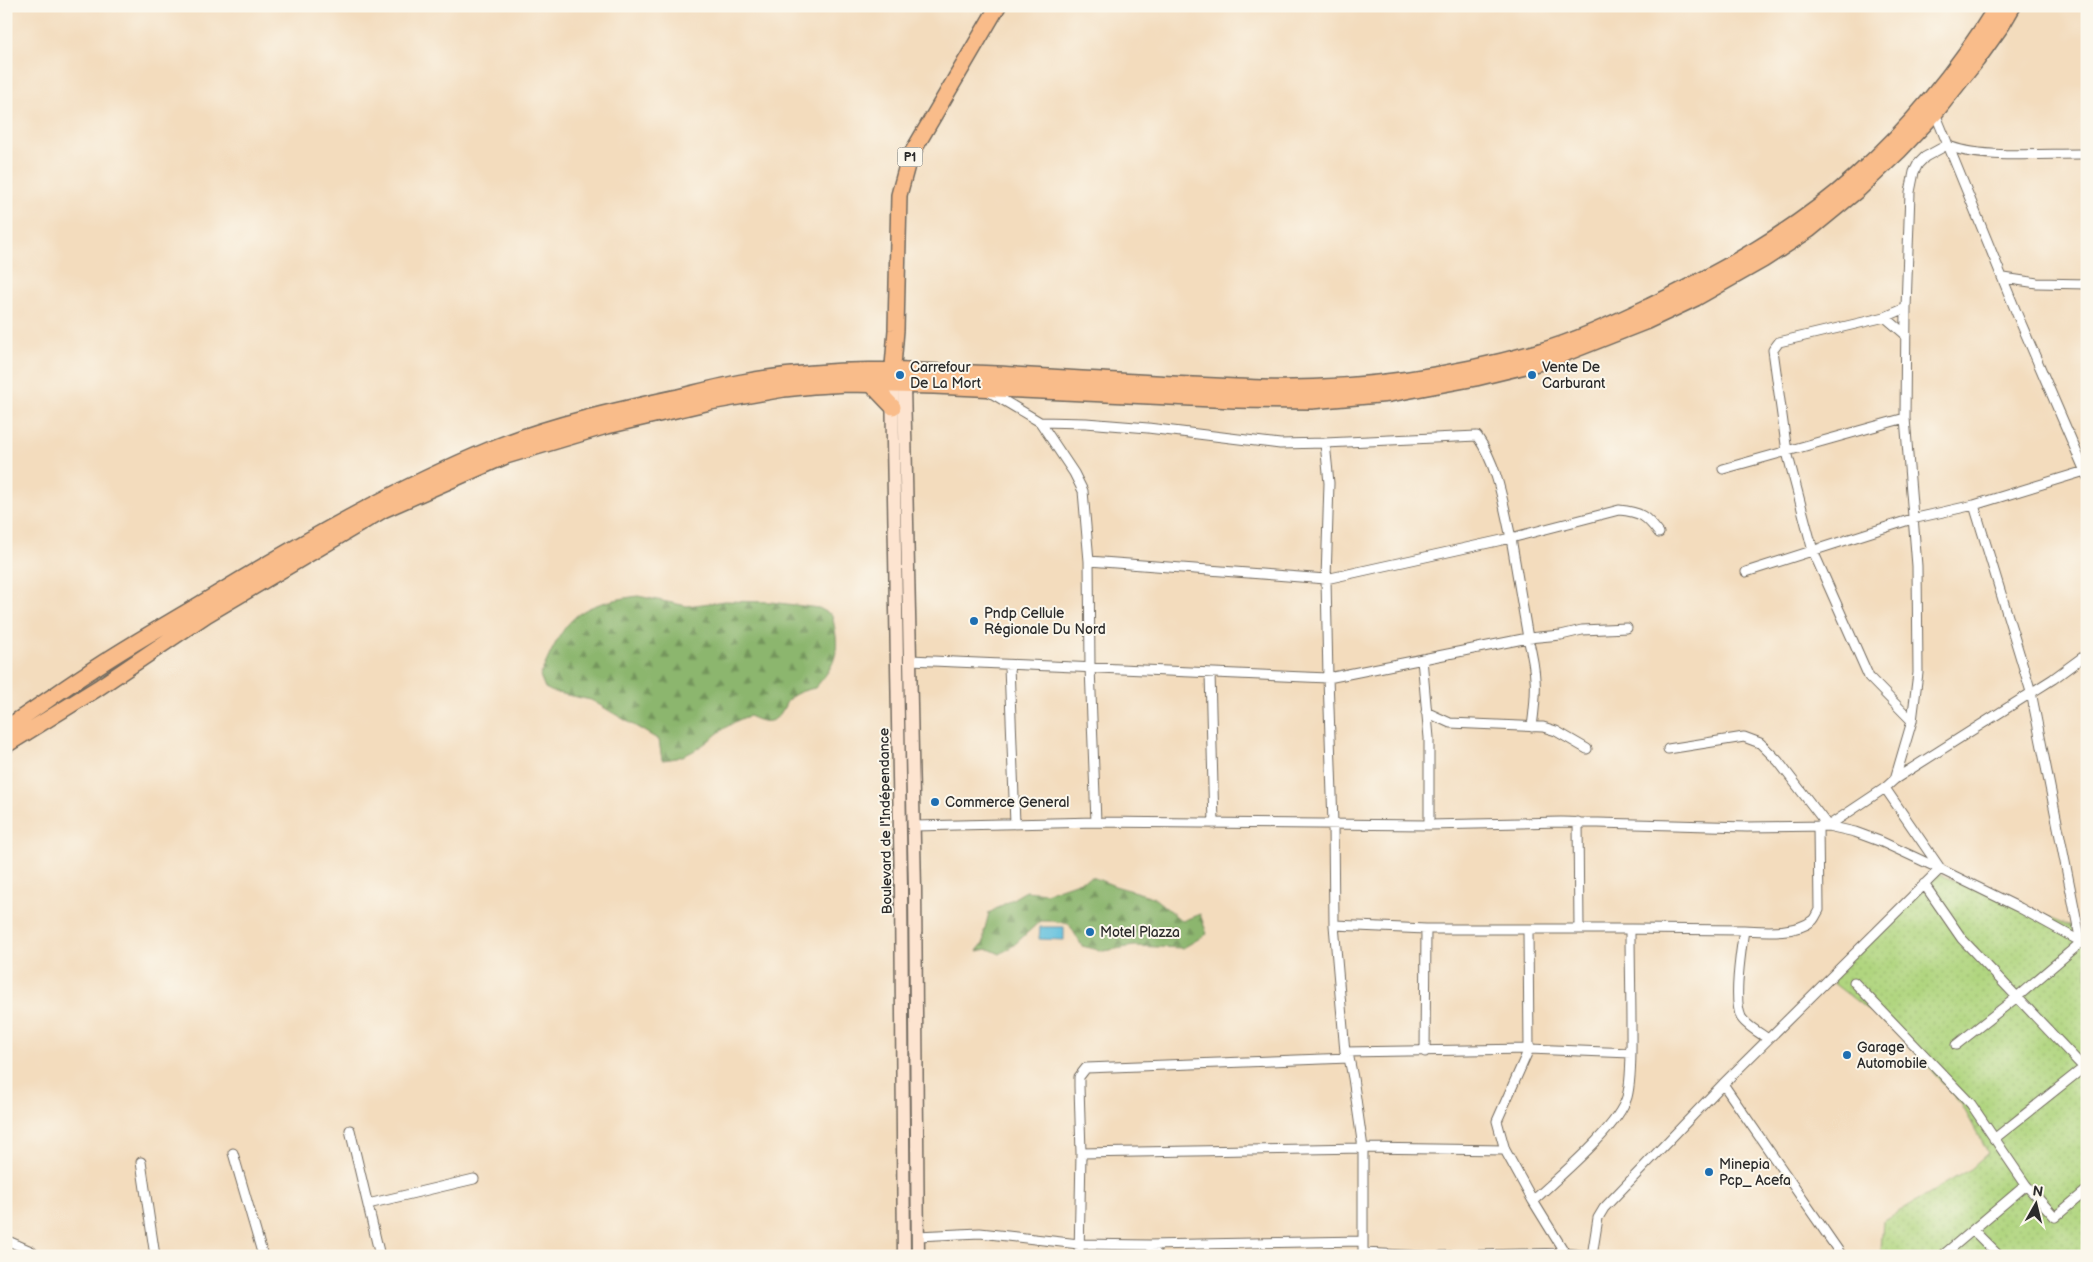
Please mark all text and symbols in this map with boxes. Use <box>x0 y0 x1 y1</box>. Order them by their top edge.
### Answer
road number: P1 <box>898 148 922 166</box>
place label: Carrefour De La Mort <box>910 359 982 392</box>
place label: Vente De Carburant <box>1542 359 1606 392</box>
marker: Carrefour De La Mort <box>894 369 906 381</box>
marker: Vente De Carburant <box>1526 369 1538 381</box>
place label: Pndp Cellule Régionale Du Nord <box>984 605 1106 638</box>
marker: Pndp Cellule Régionale Du Nord <box>968 615 980 627</box>
street label: Boulevard de l'Indépendance <box>875 728 896 914</box>
place label: Commerce General <box>945 794 1070 811</box>
marker: Commerce General <box>929 796 941 808</box>
place label: Motel Plazza <box>1100 924 1180 941</box>
marker: Motel Plazza <box>1084 926 1096 938</box>
place label: Garage Automobile <box>1857 1039 1927 1072</box>
marker: Garage Automobile <box>1841 1049 1853 1061</box>
place label: Minepia Pcp_ Acefa <box>1719 1156 1791 1189</box>
marker: Minepia Pcp_ Acefa <box>1703 1166 1715 1178</box>
north arrow <box>2010 1180 2060 1230</box>
text: N <box>2031 1182 2044 1201</box>

